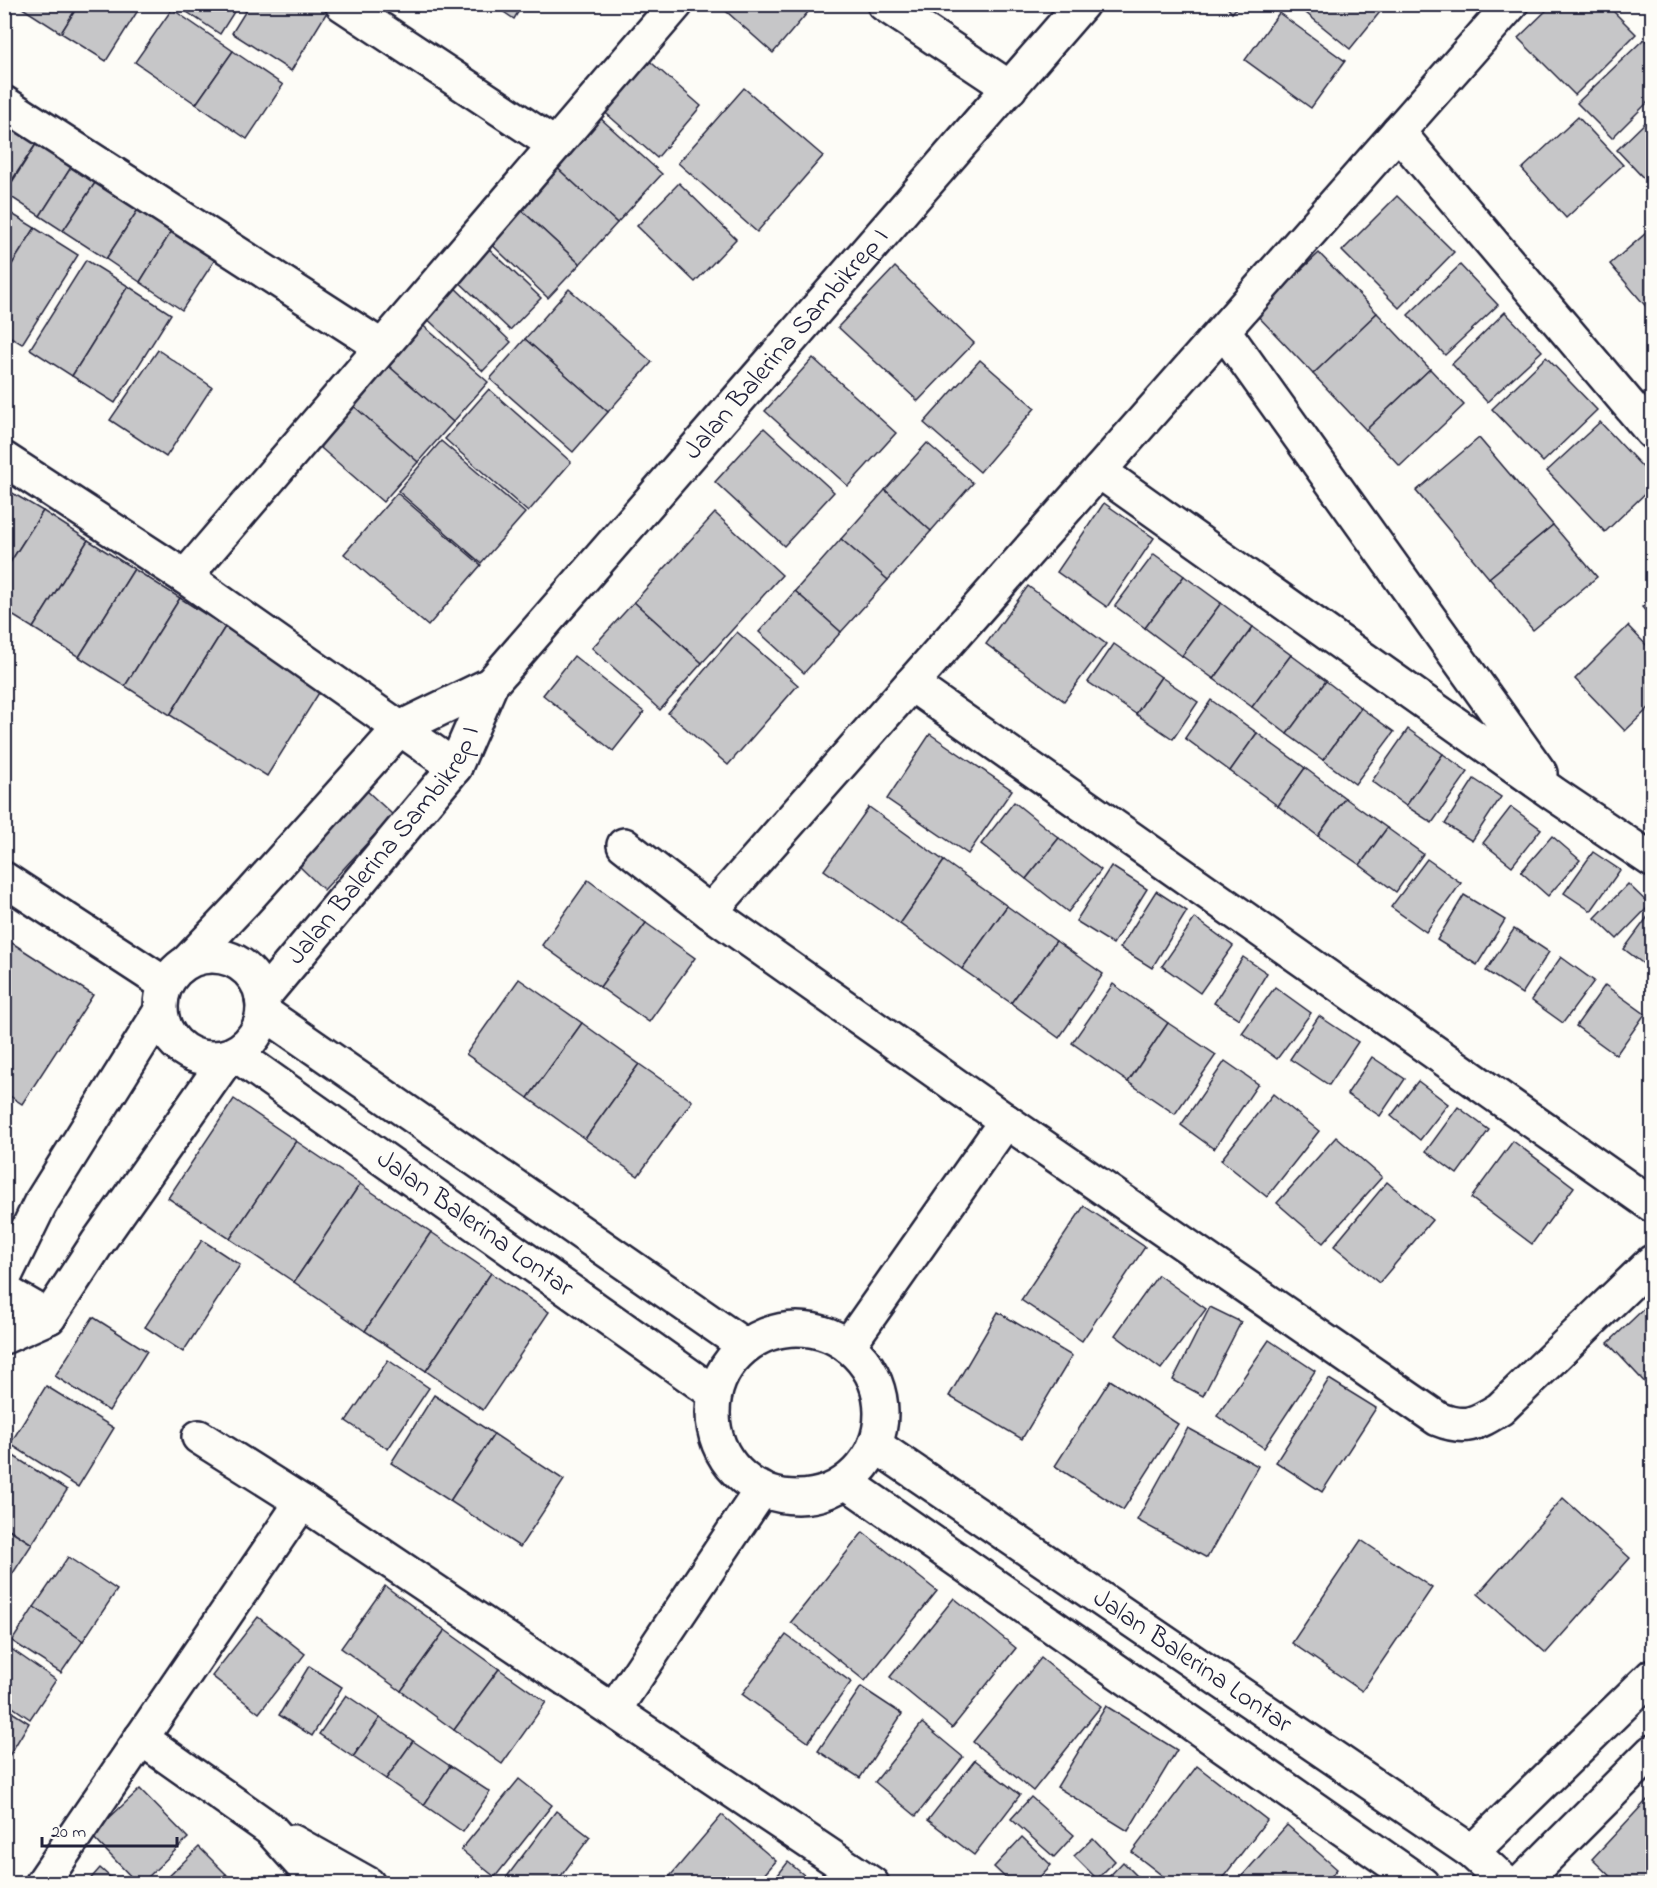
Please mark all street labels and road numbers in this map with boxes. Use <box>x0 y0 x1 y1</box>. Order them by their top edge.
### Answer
street label: Jalan Balerina Sambikrep I <box>675 219 898 469</box>
street label: Jalan Balerina Sambikrep I <box>278 720 490 974</box>
street label: Jalan Balerina Lontar <box>368 1140 582 1308</box>
street label: Jalan Balerina Lontar <box>1085 1579 1300 1744</box>

